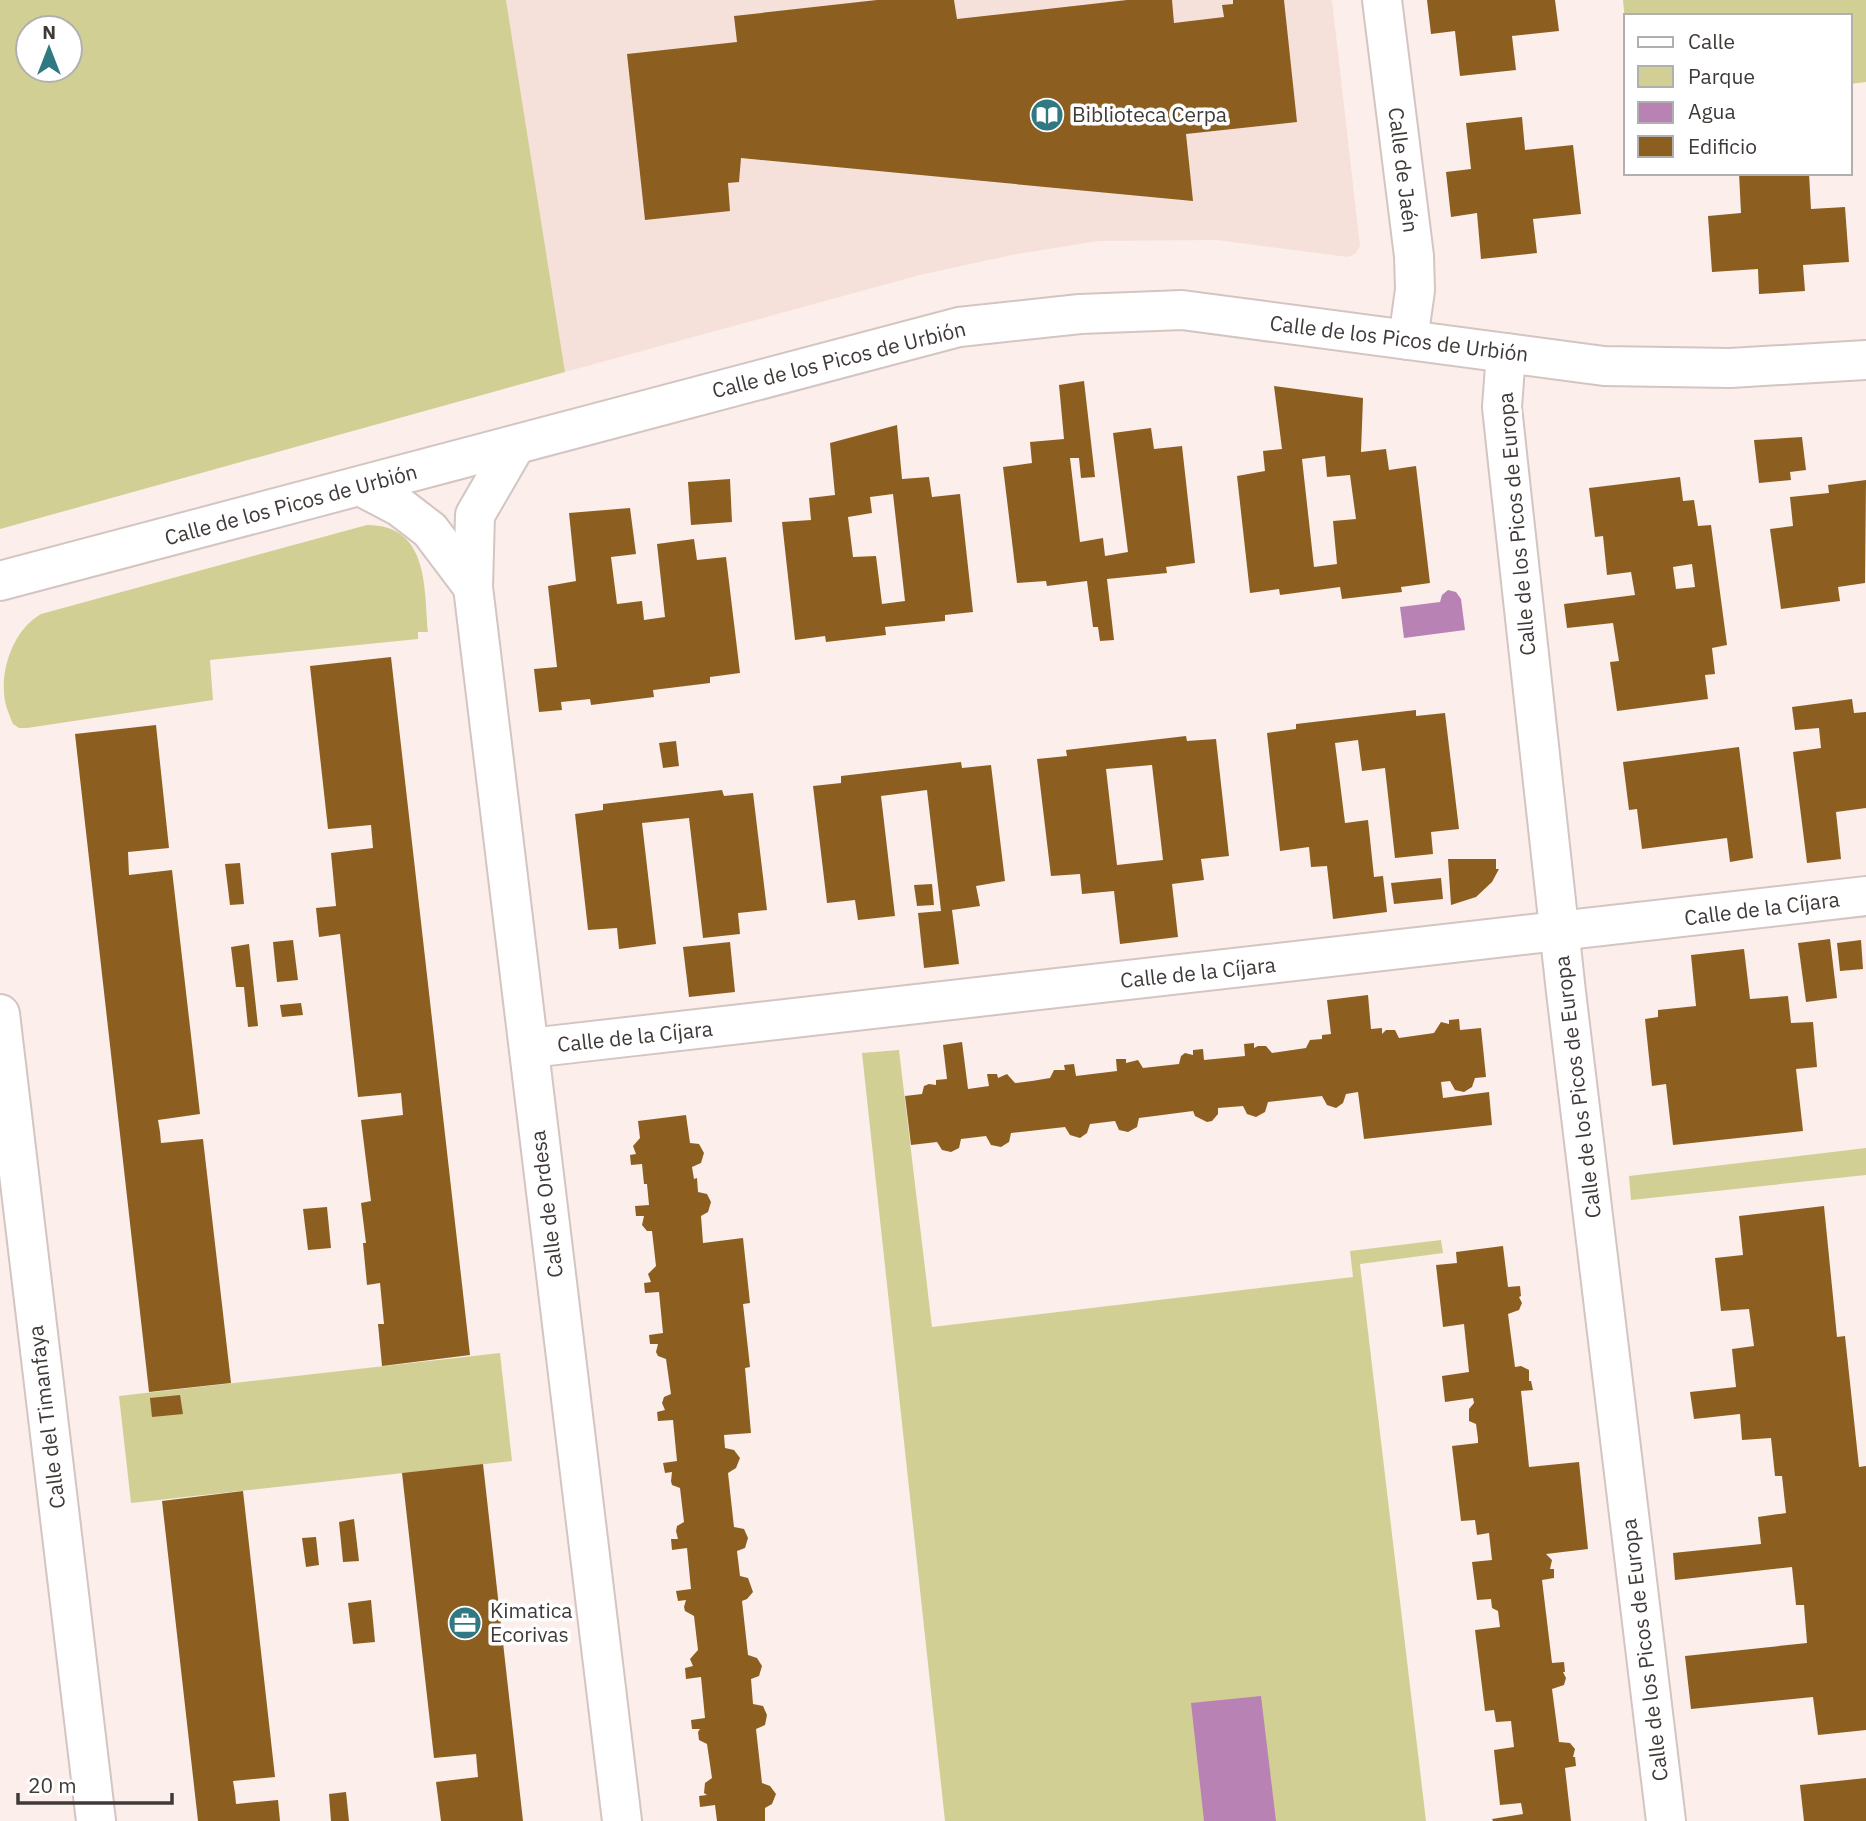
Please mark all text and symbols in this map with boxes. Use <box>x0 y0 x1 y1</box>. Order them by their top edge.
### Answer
north arrow <box>14 14 84 84</box>
legend <box>1624 14 1852 175</box>
text: N <box>42 20 56 44</box>
text: Calle <box>1688 27 1735 55</box>
text: Parque <box>1688 62 1755 90</box>
library icon: Biblioteca Cerpa <box>1028 96 1066 134</box>
text: Agua <box>1688 97 1736 125</box>
place label: Biblioteca Cerpa <box>1072 100 1227 128</box>
street label: Calle de Jaén <box>1382 106 1426 234</box>
text: Edificio <box>1688 132 1757 160</box>
street label: Calle de los Picos de Urbión <box>1268 308 1530 368</box>
street label: Calle de los Picos de Urbión <box>709 314 969 404</box>
street label: Calle de los Picos de Europa <box>1491 391 1541 657</box>
street label: Calle de los Picos de Urbión <box>161 457 420 551</box>
street label: Calle de la Cíjara <box>1683 885 1841 931</box>
street label: Calle de la Cíjara <box>1119 950 1277 994</box>
street label: Calle de los Picos de Europa <box>1547 954 1607 1220</box>
street label: Calle de la Cíjara <box>556 1014 714 1058</box>
street label: Calle de Ordesa <box>523 1129 569 1279</box>
street label: Calle del Timanfaya <box>21 1324 71 1510</box>
street label: Calle de los Picos de Europa <box>1614 1517 1674 1783</box>
place label: Kimatica Ecorivas <box>490 1596 573 1648</box>
office icon: Kimatica Ecorivas <box>446 1604 484 1642</box>
scale bar <box>18 1762 172 1806</box>
text: 20 m <box>28 1771 77 1799</box>

